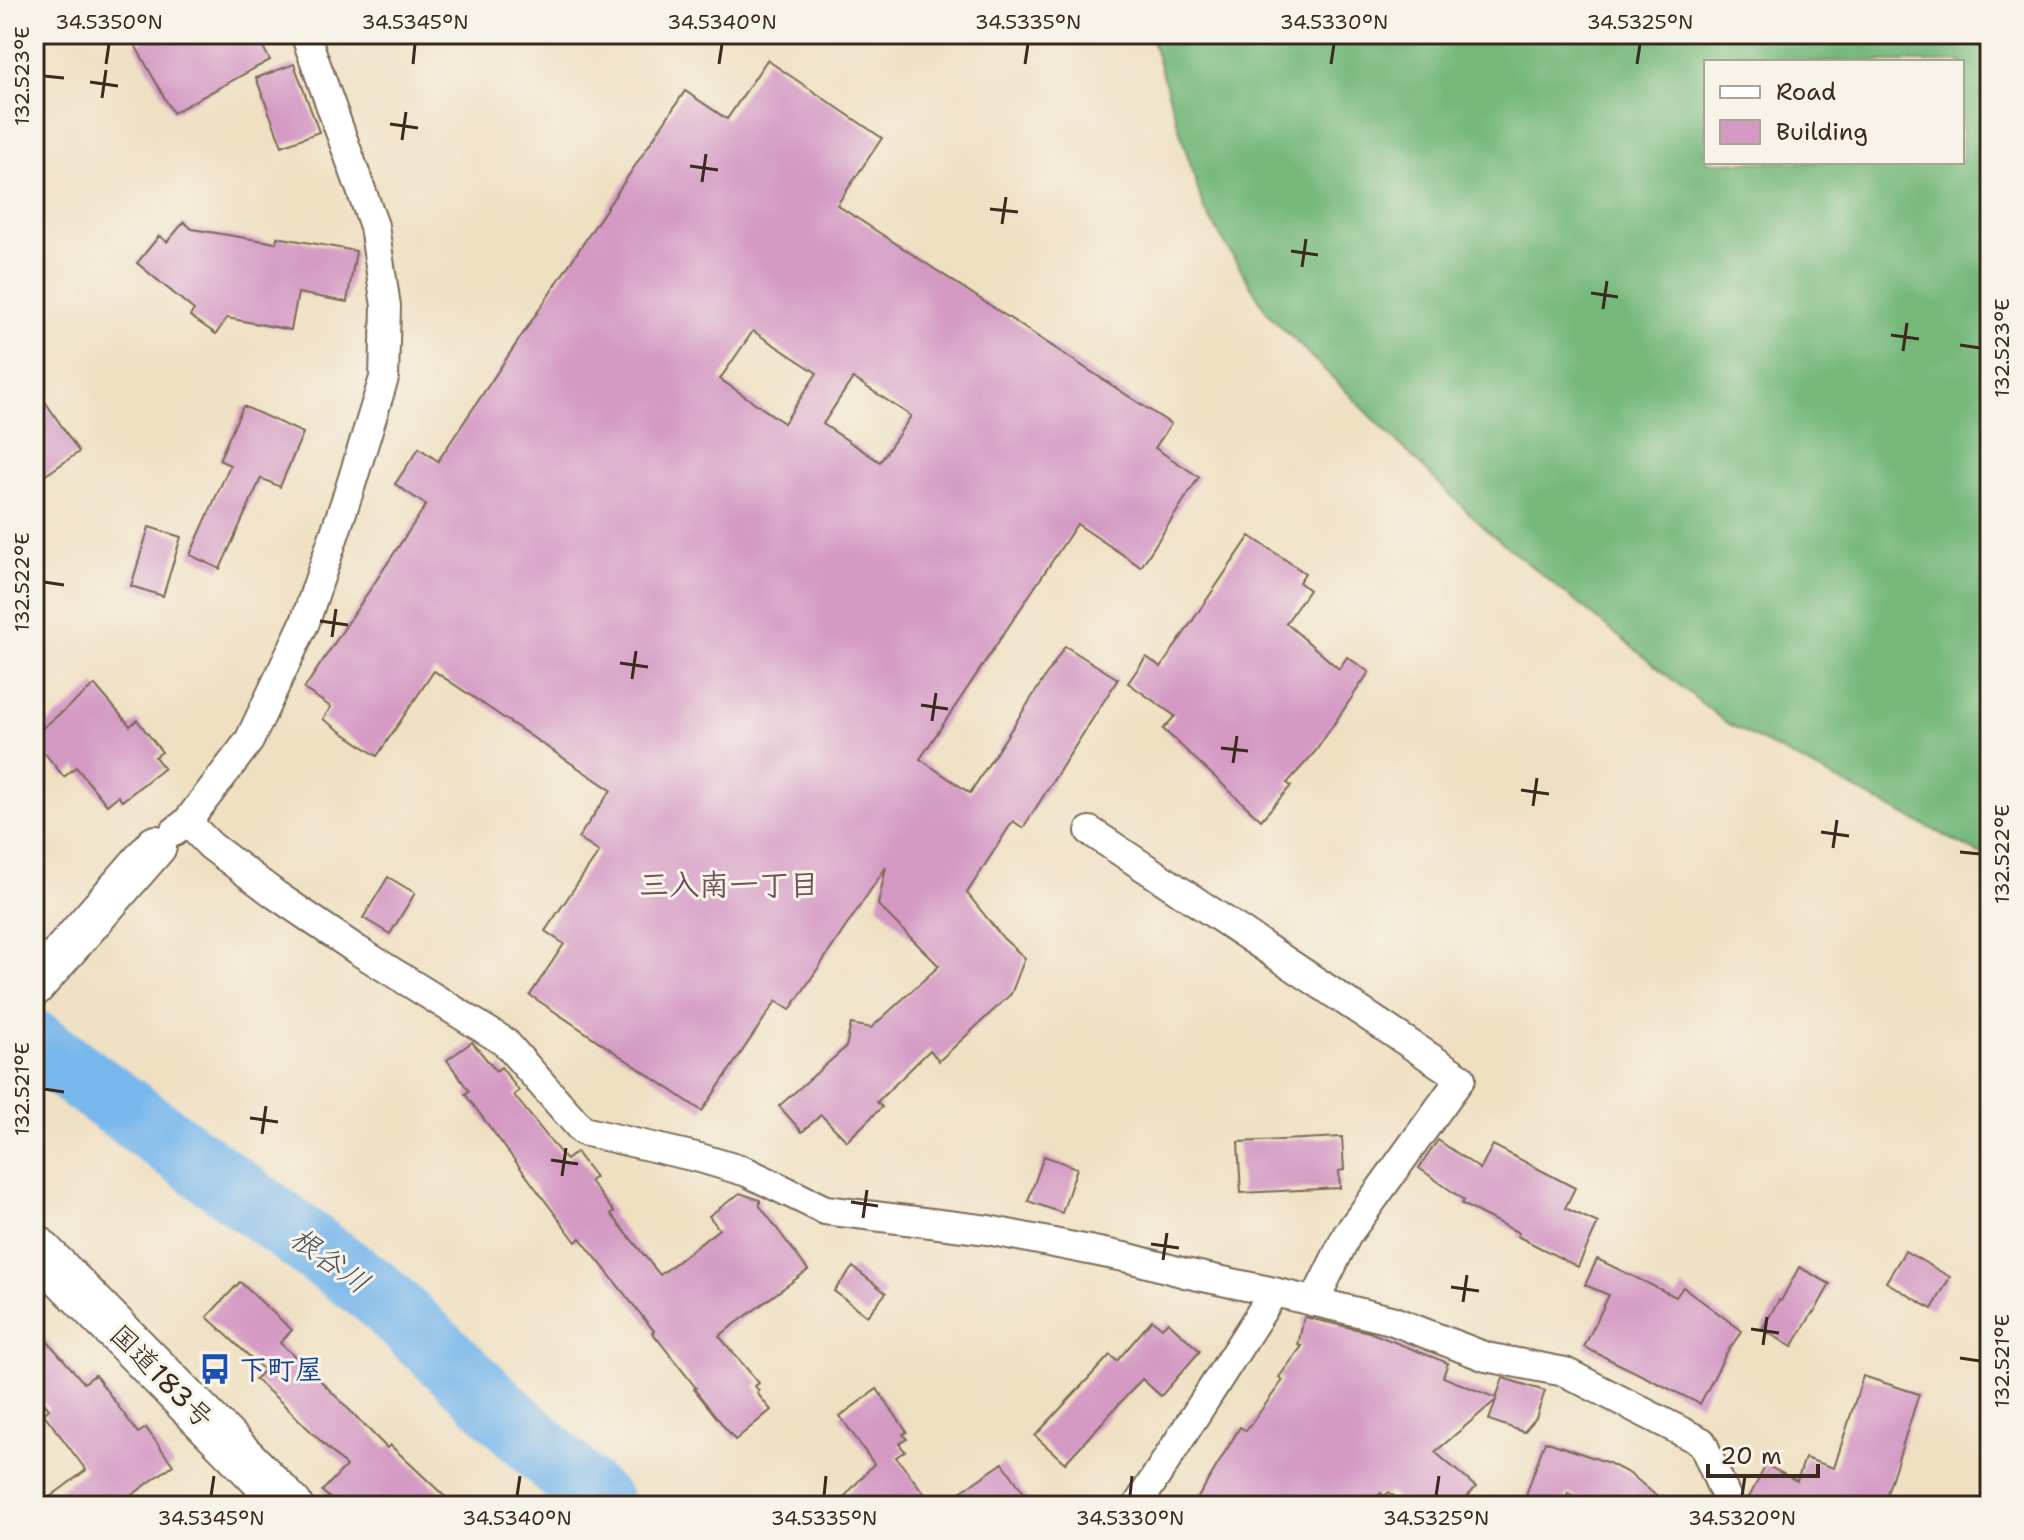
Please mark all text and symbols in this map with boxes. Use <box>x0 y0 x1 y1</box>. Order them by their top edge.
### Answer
text: 34.5350°N <box>55 9 163 35</box>
text: 34.5345°N <box>361 9 469 35</box>
text: 34.5340°N <box>667 9 777 35</box>
text: 34.5335°N <box>975 9 1081 35</box>
text: 34.5330°N <box>1280 9 1388 35</box>
text: 34.5325°N <box>1587 9 1693 35</box>
text: 132.523°E <box>9 26 35 126</box>
legend <box>1704 60 1964 164</box>
text: Road <box>1776 76 1836 108</box>
text: Building <box>1776 116 1868 148</box>
text: 132.523°E <box>1989 298 2015 398</box>
text: 132.522°E <box>9 532 35 632</box>
text: 132.522°E <box>1989 804 2015 904</box>
district label: 三入南一丁目 <box>639 864 819 905</box>
text: 132.521°E <box>9 1042 35 1136</box>
water label: 根谷川 <box>282 1217 378 1303</box>
text: 132.521°E <box>1989 1314 2015 1408</box>
street label: 国道183号 <box>102 1316 222 1436</box>
place label: 下町屋 <box>239 1350 323 1388</box>
bus stop icon: 下町屋 <box>198 1352 232 1386</box>
scale bar <box>1708 1428 1818 1478</box>
text: 20 m <box>1720 1440 1782 1472</box>
text: 34.5345°N <box>157 1505 265 1531</box>
text: 34.5340°N <box>462 1505 572 1531</box>
text: 34.5335°N <box>771 1505 877 1531</box>
text: 34.5330°N <box>1076 1505 1184 1531</box>
text: 34.5325°N <box>1383 1505 1489 1531</box>
text: 34.5320°N <box>1688 1505 1796 1531</box>

